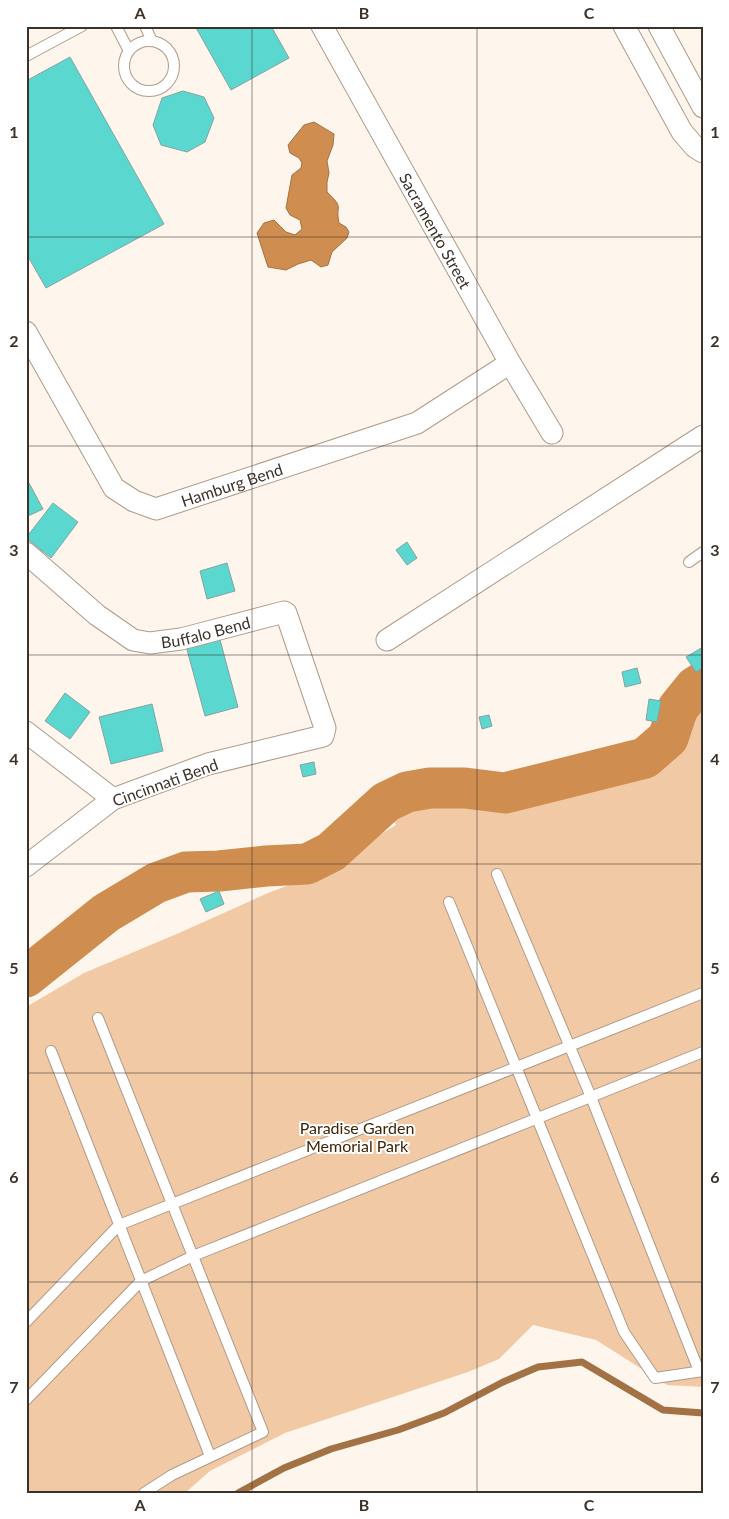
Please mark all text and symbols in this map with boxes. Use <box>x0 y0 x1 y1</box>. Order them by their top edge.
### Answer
text: A <box>133 3 146 22</box>
text: B <box>359 3 369 22</box>
text: C <box>584 3 595 22</box>
text: 1 <box>9 122 19 141</box>
text: 1 <box>710 122 720 141</box>
street label: Sacramento Street <box>396 169 476 292</box>
text: 2 <box>9 331 19 350</box>
text: 2 <box>710 331 720 350</box>
street label: Hamburg Bend <box>178 459 285 510</box>
text: 3 <box>9 540 19 559</box>
text: 3 <box>710 540 720 559</box>
street label: Buffalo Bend <box>160 612 252 651</box>
text: 4 <box>9 749 19 768</box>
text: 4 <box>710 749 720 768</box>
street label: Cincinnati Bend <box>110 754 220 810</box>
text: 5 <box>9 958 19 977</box>
text: 5 <box>710 958 720 977</box>
park label: Paradise Garden Memorial Park <box>300 1118 414 1155</box>
text: 6 <box>9 1167 19 1186</box>
text: 6 <box>710 1167 720 1186</box>
text: 7 <box>9 1377 19 1396</box>
text: 7 <box>710 1377 720 1396</box>
text: A <box>133 1495 146 1514</box>
text: B <box>359 1495 369 1514</box>
text: C <box>584 1495 595 1514</box>

